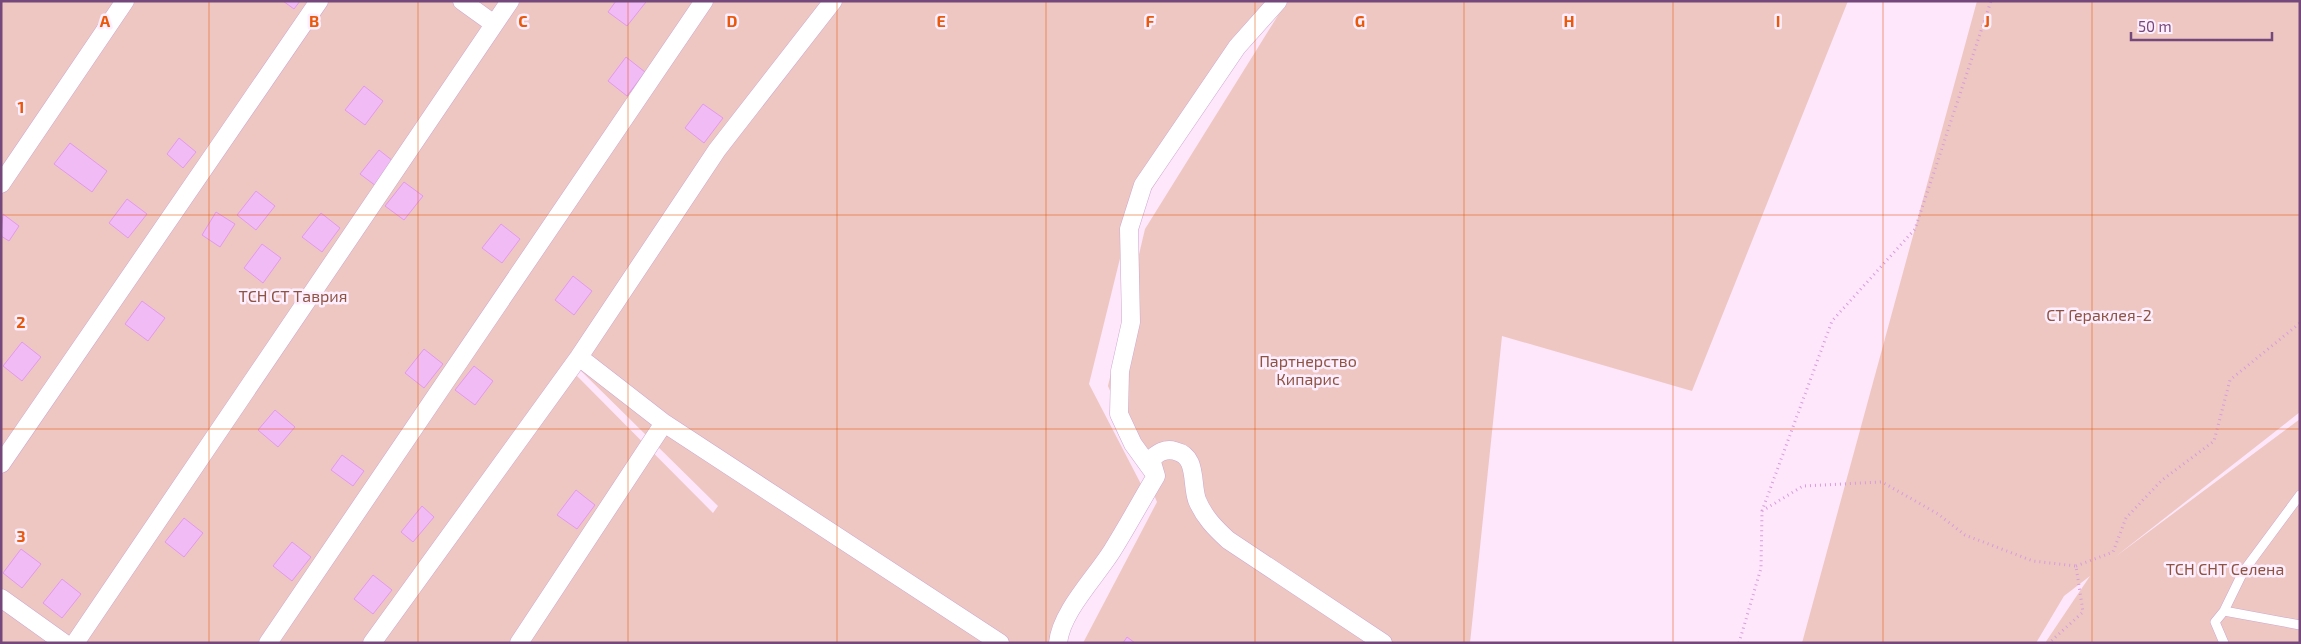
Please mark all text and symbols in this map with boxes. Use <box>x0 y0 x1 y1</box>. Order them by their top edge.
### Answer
scale bar <box>2131 10 2272 42</box>
text: A <box>100 11 111 30</box>
text: B <box>309 11 319 30</box>
text: C <box>518 11 528 30</box>
text: D <box>727 11 738 30</box>
text: E <box>936 11 946 30</box>
text: F <box>1146 11 1155 30</box>
text: G <box>1355 11 1365 30</box>
text: H <box>1563 11 1575 30</box>
text: I <box>1776 11 1780 30</box>
text: J <box>1984 11 1990 30</box>
text: 50 m <box>2138 17 2172 35</box>
text: 1 <box>18 97 24 116</box>
park label: ТСН СТ Таврия <box>239 286 347 305</box>
park label: СТ Гераклея-2 <box>2046 305 2152 324</box>
text: 2 <box>16 312 26 331</box>
park label: Партнерство Кипарис <box>1259 351 1357 388</box>
text: 3 <box>16 526 26 545</box>
park label: ТСН СНТ Селена <box>2166 559 2284 578</box>

